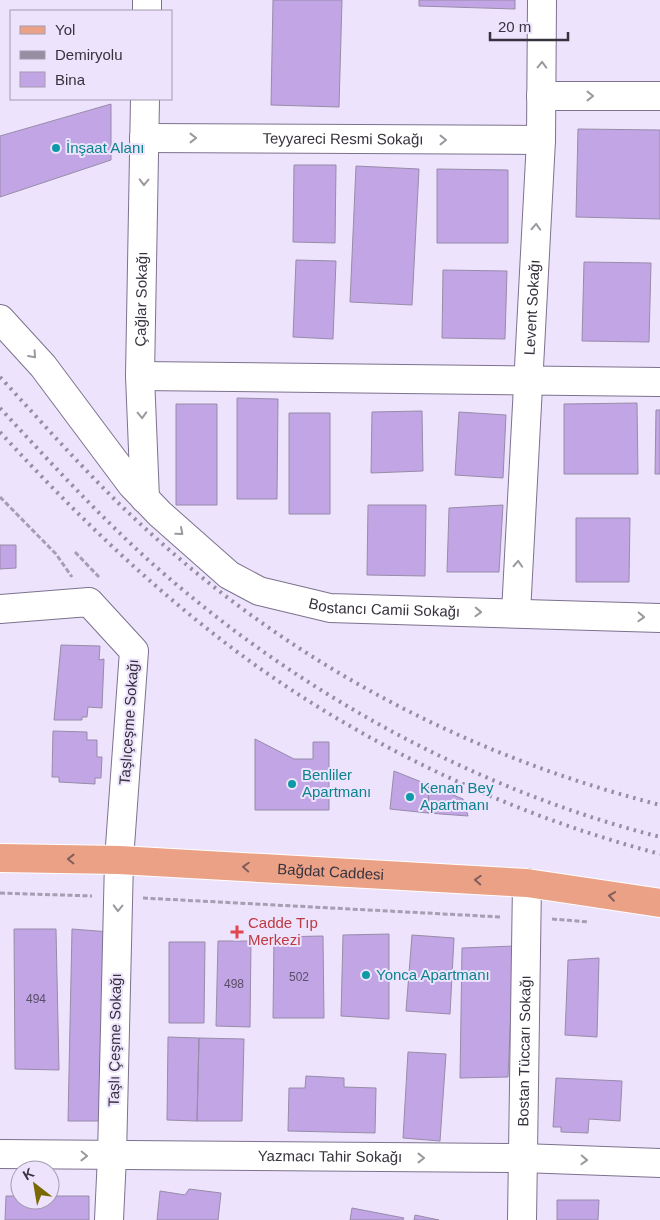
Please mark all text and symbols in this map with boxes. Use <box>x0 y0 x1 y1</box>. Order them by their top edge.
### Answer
legend <box>10 10 172 100</box>
scale bar <box>490 10 568 42</box>
text: 20 m <box>498 18 531 35</box>
text: Yol <box>55 21 75 38</box>
text: Demiryolu <box>55 46 123 63</box>
one-way arrow <box>536 61 547 69</box>
text: Bina <box>55 71 86 88</box>
one-way arrow <box>586 91 594 101</box>
street label: Teyyareci Resmi Sokağı <box>262 130 424 147</box>
one-way arrow <box>190 133 197 143</box>
one-way arrow <box>440 135 447 145</box>
place label: İnşaat Alanı <box>66 139 144 156</box>
marker: İnşaat Alanı <box>50 142 62 154</box>
one-way arrow <box>139 179 149 187</box>
one-way arrow <box>530 223 541 231</box>
street label: Çağlar Sokağı <box>132 251 150 347</box>
street label: Levent Sokağı <box>521 259 543 356</box>
one-way arrow <box>27 349 36 358</box>
one-way arrow <box>137 412 147 419</box>
one-way arrow <box>175 527 184 536</box>
one-way arrow <box>513 560 524 568</box>
street label: Bostancı Camii Sokağı <box>307 594 460 620</box>
one-way arrow <box>475 607 483 617</box>
one-way arrow <box>637 612 645 622</box>
street label: Taşlıçeşme Sokağı <box>116 659 141 785</box>
place label: Benliler Apartmanı <box>302 766 371 800</box>
marker: Benliler Apartmanı <box>286 778 298 790</box>
place label: Kenan Bey Apartmanı <box>420 779 494 813</box>
marker: Kenan Bey Apartmanı <box>404 791 416 803</box>
one-way arrow <box>66 854 74 864</box>
street label: Bağdat Caddesi <box>277 860 384 883</box>
one-way arrow <box>242 861 250 872</box>
one-way arrow <box>474 875 482 886</box>
one-way arrow <box>607 891 616 901</box>
one-way arrow <box>113 905 123 913</box>
place label: Cadde Tıp Merkezi <box>248 914 318 948</box>
marker: Cadde Tıp Merkezi <box>230 925 244 939</box>
place label: Yonca Apartmanı <box>376 966 490 983</box>
marker: Yonca Apartmanı <box>360 969 372 981</box>
house number: 502 <box>289 970 309 984</box>
street label: Taşlı Çeşme Sokağı <box>105 973 124 1107</box>
street label: Bostan Tüccarı Sokağı <box>514 975 534 1127</box>
house number: 498 <box>224 977 244 991</box>
house number: 494 <box>26 992 46 1006</box>
street label: Yazmacı Tahir Sokağı <box>258 1147 402 1165</box>
one-way arrow <box>80 1150 88 1161</box>
one-way arrow <box>418 1153 425 1163</box>
one-way arrow <box>580 1155 588 1166</box>
north arrow <box>10 1160 60 1210</box>
text: K <box>20 1164 37 1183</box>

